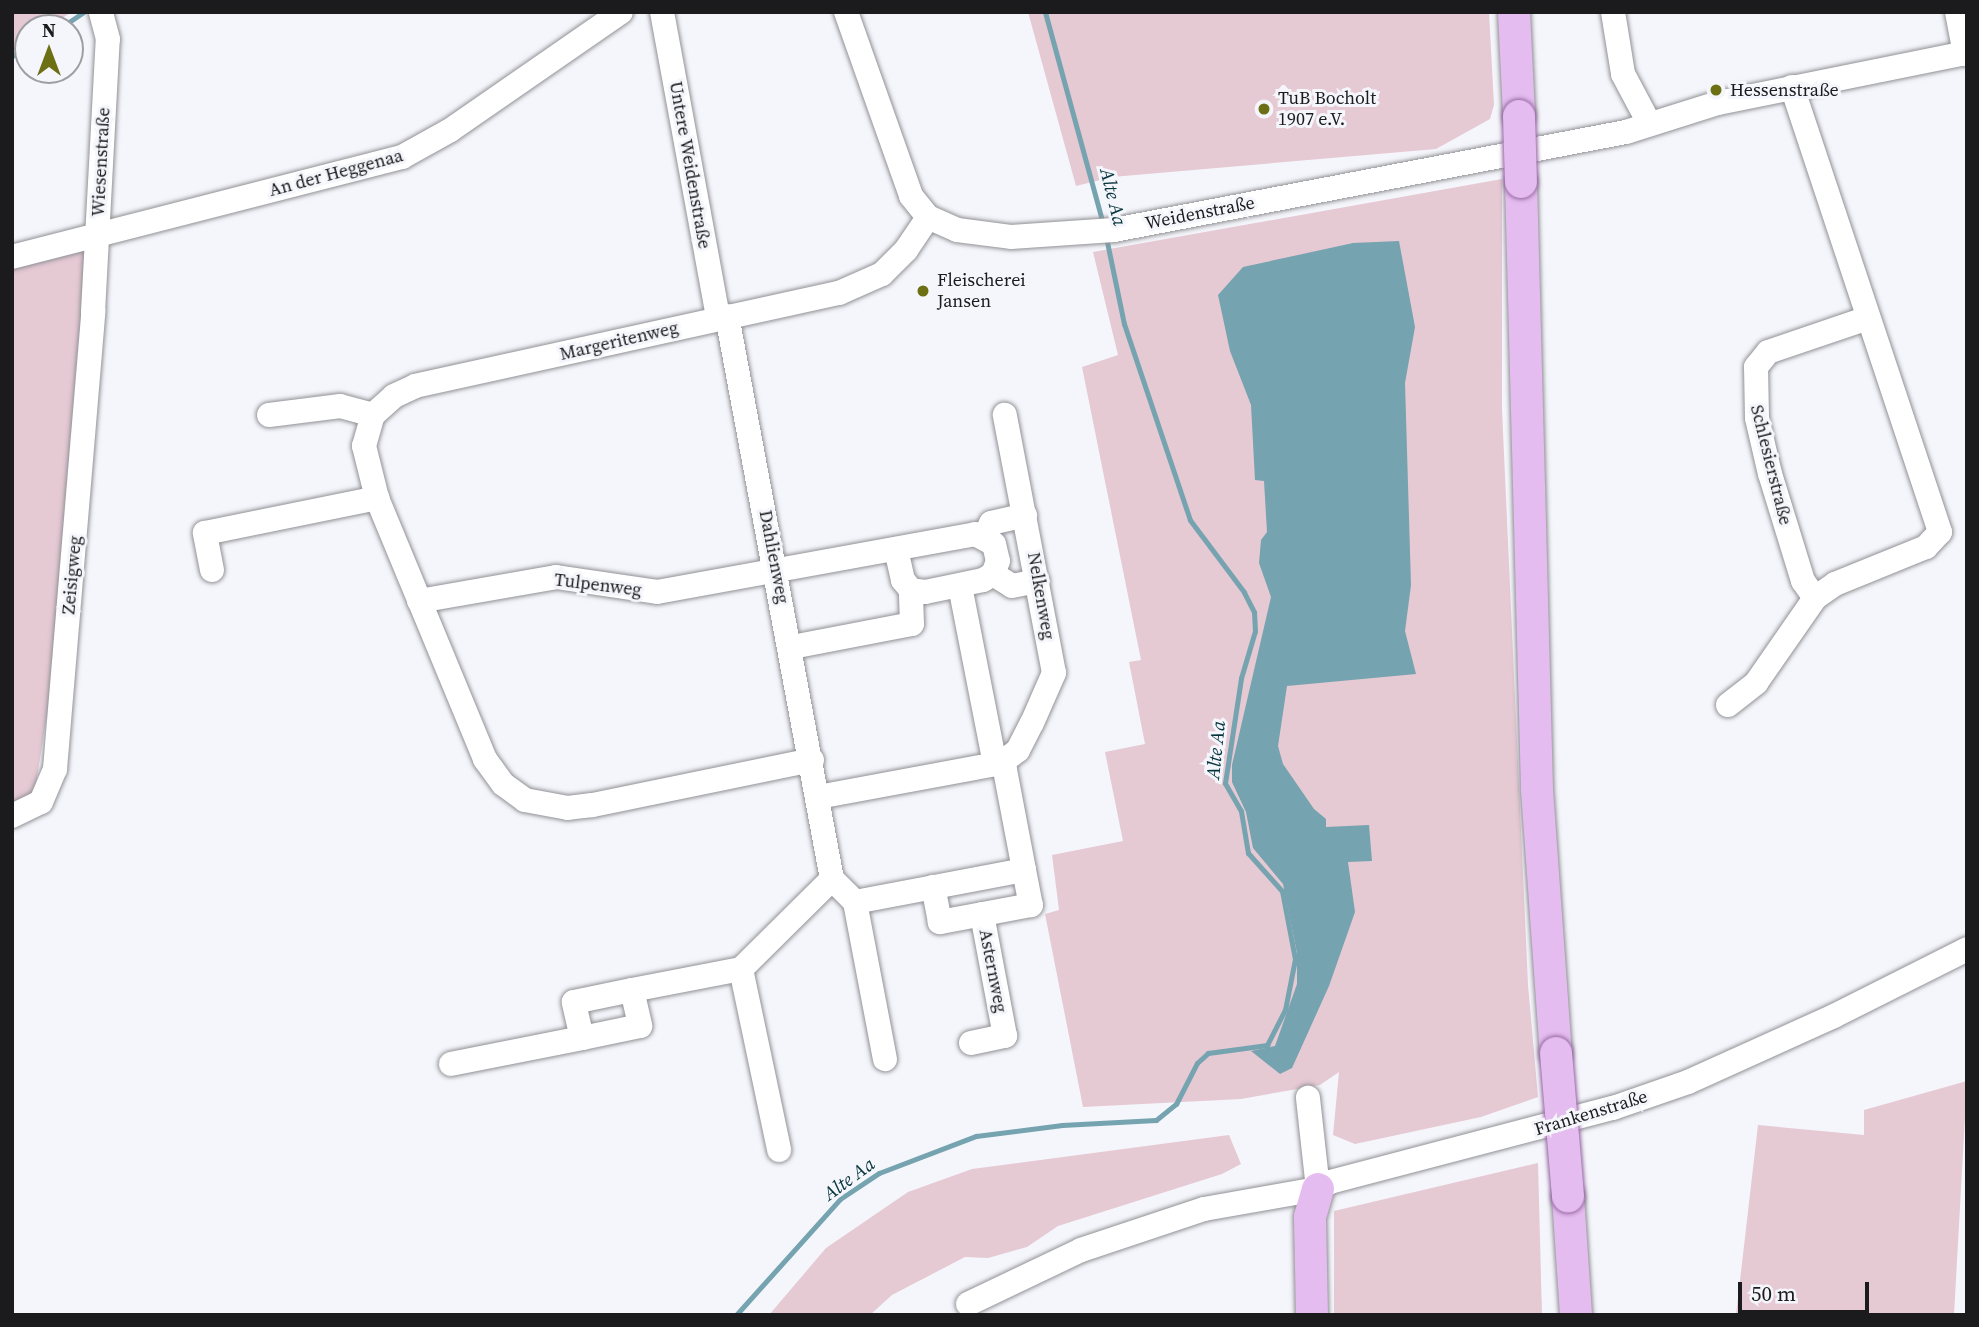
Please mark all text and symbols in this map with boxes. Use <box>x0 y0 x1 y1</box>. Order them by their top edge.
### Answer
north arrow <box>14 14 84 84</box>
text: N <box>42 17 56 43</box>
street label: Untere Weidenstraße <box>665 79 715 251</box>
place label: Hessenstraße <box>1730 79 1839 101</box>
marker: Hessenstraße <box>1708 82 1724 98</box>
place label: TuB Bocholt 1907 e.V. <box>1278 88 1376 130</box>
marker: TuB Bocholt 1907 e.V. <box>1256 101 1272 117</box>
street label: Wiesenstraße <box>87 107 115 217</box>
street label: An der Heggenaa <box>267 145 405 201</box>
water label: Alte Aa <box>1095 166 1131 228</box>
street label: Weidenstraße <box>1143 192 1257 234</box>
place label: Fleischerei Jansen <box>937 270 1026 312</box>
marker: Fleischerei Jansen <box>915 283 931 299</box>
street label: Margeritenweg <box>558 317 680 365</box>
street label: Schlesierstraße <box>1746 403 1796 527</box>
street label: Dahlienweg <box>754 508 794 606</box>
street label: Zeisigweg <box>58 535 86 615</box>
street label: Nelkenweg <box>1023 551 1059 641</box>
street label: Tulpenweg <box>553 569 643 601</box>
water label: Alte Aa <box>1202 720 1230 780</box>
street label: Asternweg <box>974 927 1012 1015</box>
street label: Frankenstraße <box>1532 1086 1650 1140</box>
water label: Alte Aa <box>819 1153 879 1205</box>
scale bar <box>1741 1268 1872 1312</box>
text: 50 m <box>1751 1279 1796 1308</box>

